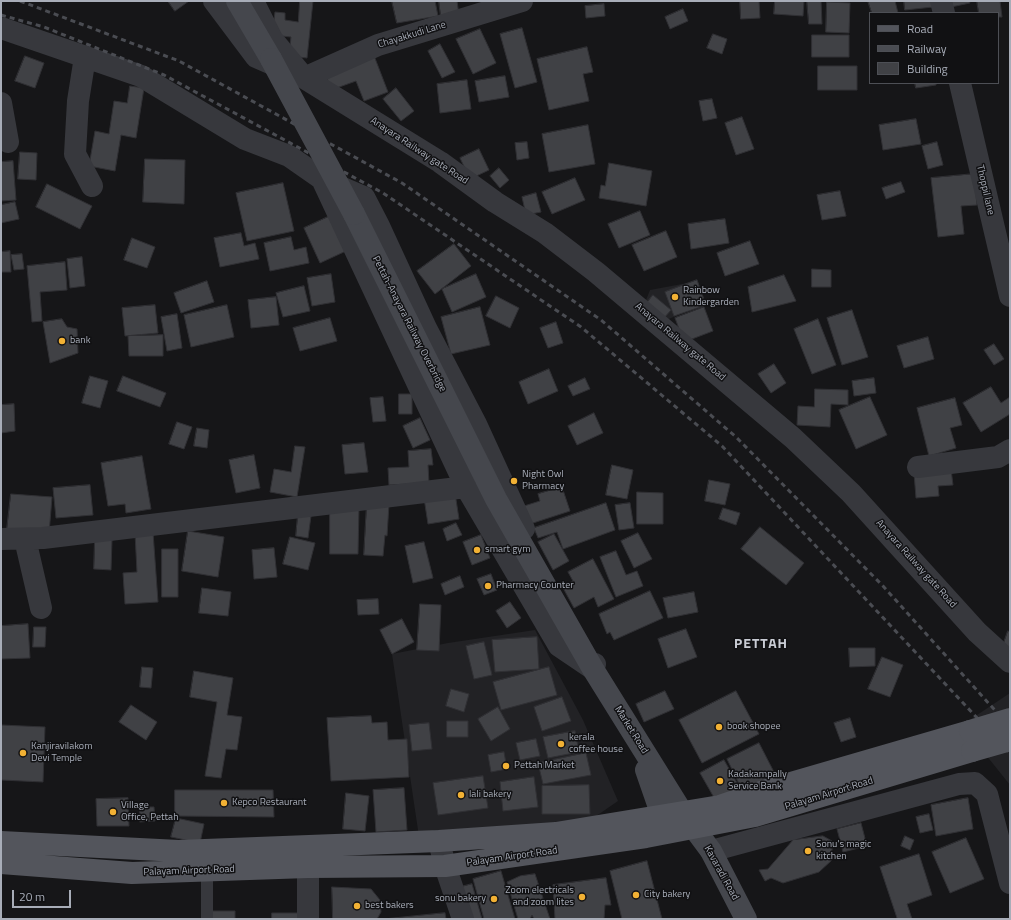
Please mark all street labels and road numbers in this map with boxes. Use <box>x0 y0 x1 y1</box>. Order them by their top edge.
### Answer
street label: Chayakkudi Lane <box>377 19 447 51</box>
street label: Anayara Railway gate Road <box>368 115 470 187</box>
street label: Thoppil lane <box>973 164 997 216</box>
street label: Pettah-Anayara Railway Overbridge <box>369 254 449 394</box>
street label: Anayara Railway gate Road <box>632 301 728 383</box>
street label: Anayara Railway gate Road <box>873 517 959 611</box>
street label: Market Road <box>612 704 650 756</box>
street label: Palayam Airport Road <box>784 775 874 813</box>
street label: Kavaradi Road <box>701 844 741 902</box>
street label: Palayam Airport Road <box>466 845 558 869</box>
street label: Palayam Airport Road <box>143 863 235 879</box>

